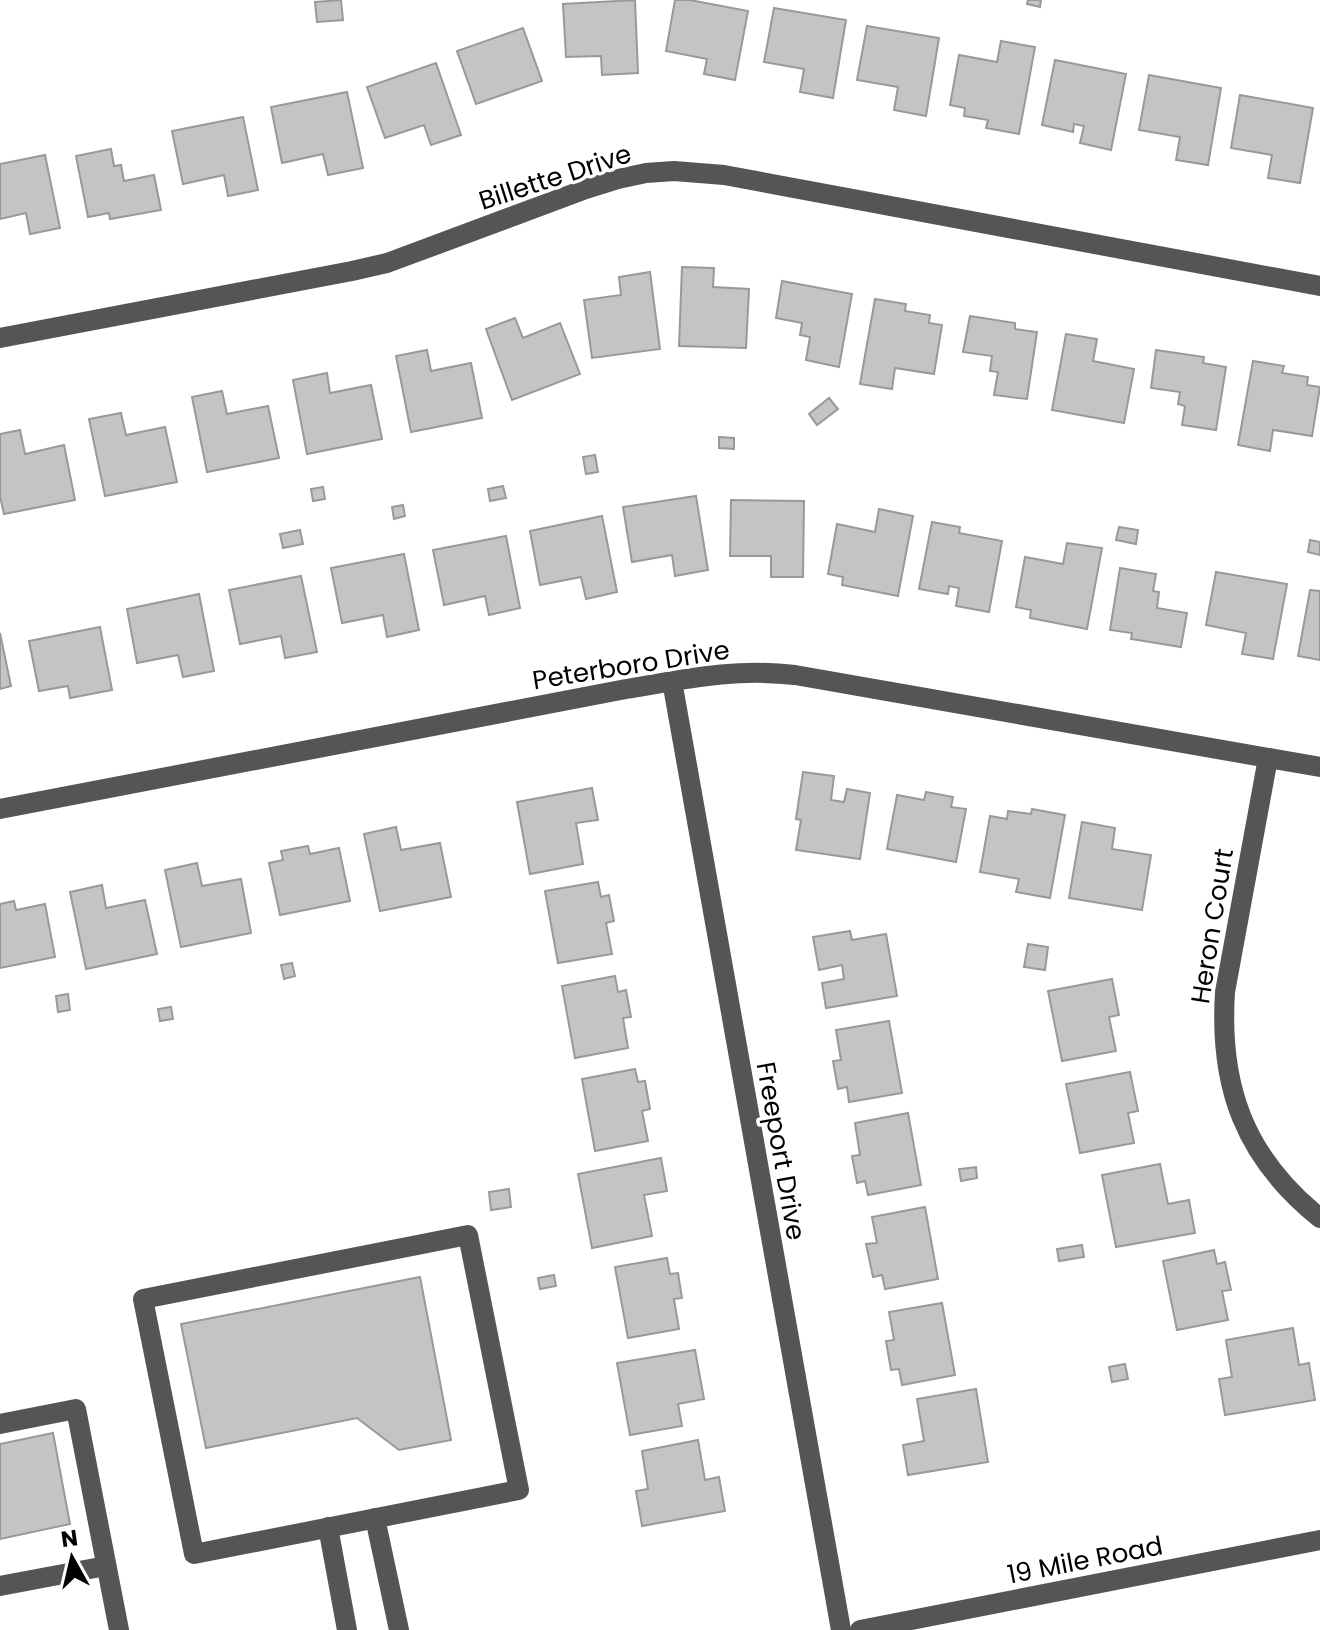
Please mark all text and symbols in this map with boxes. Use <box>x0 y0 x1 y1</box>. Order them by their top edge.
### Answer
street label: Billette Drive <box>474 135 636 219</box>
street label: Peterboro Drive <box>530 632 732 698</box>
street label: Heron Court <box>1182 846 1242 1006</box>
street label: Freeport Drive <box>748 1059 814 1243</box>
north arrow <box>32 1518 112 1598</box>
text: N <box>59 1522 80 1555</box>
street label: 19 Mile Road <box>1004 1527 1166 1593</box>

